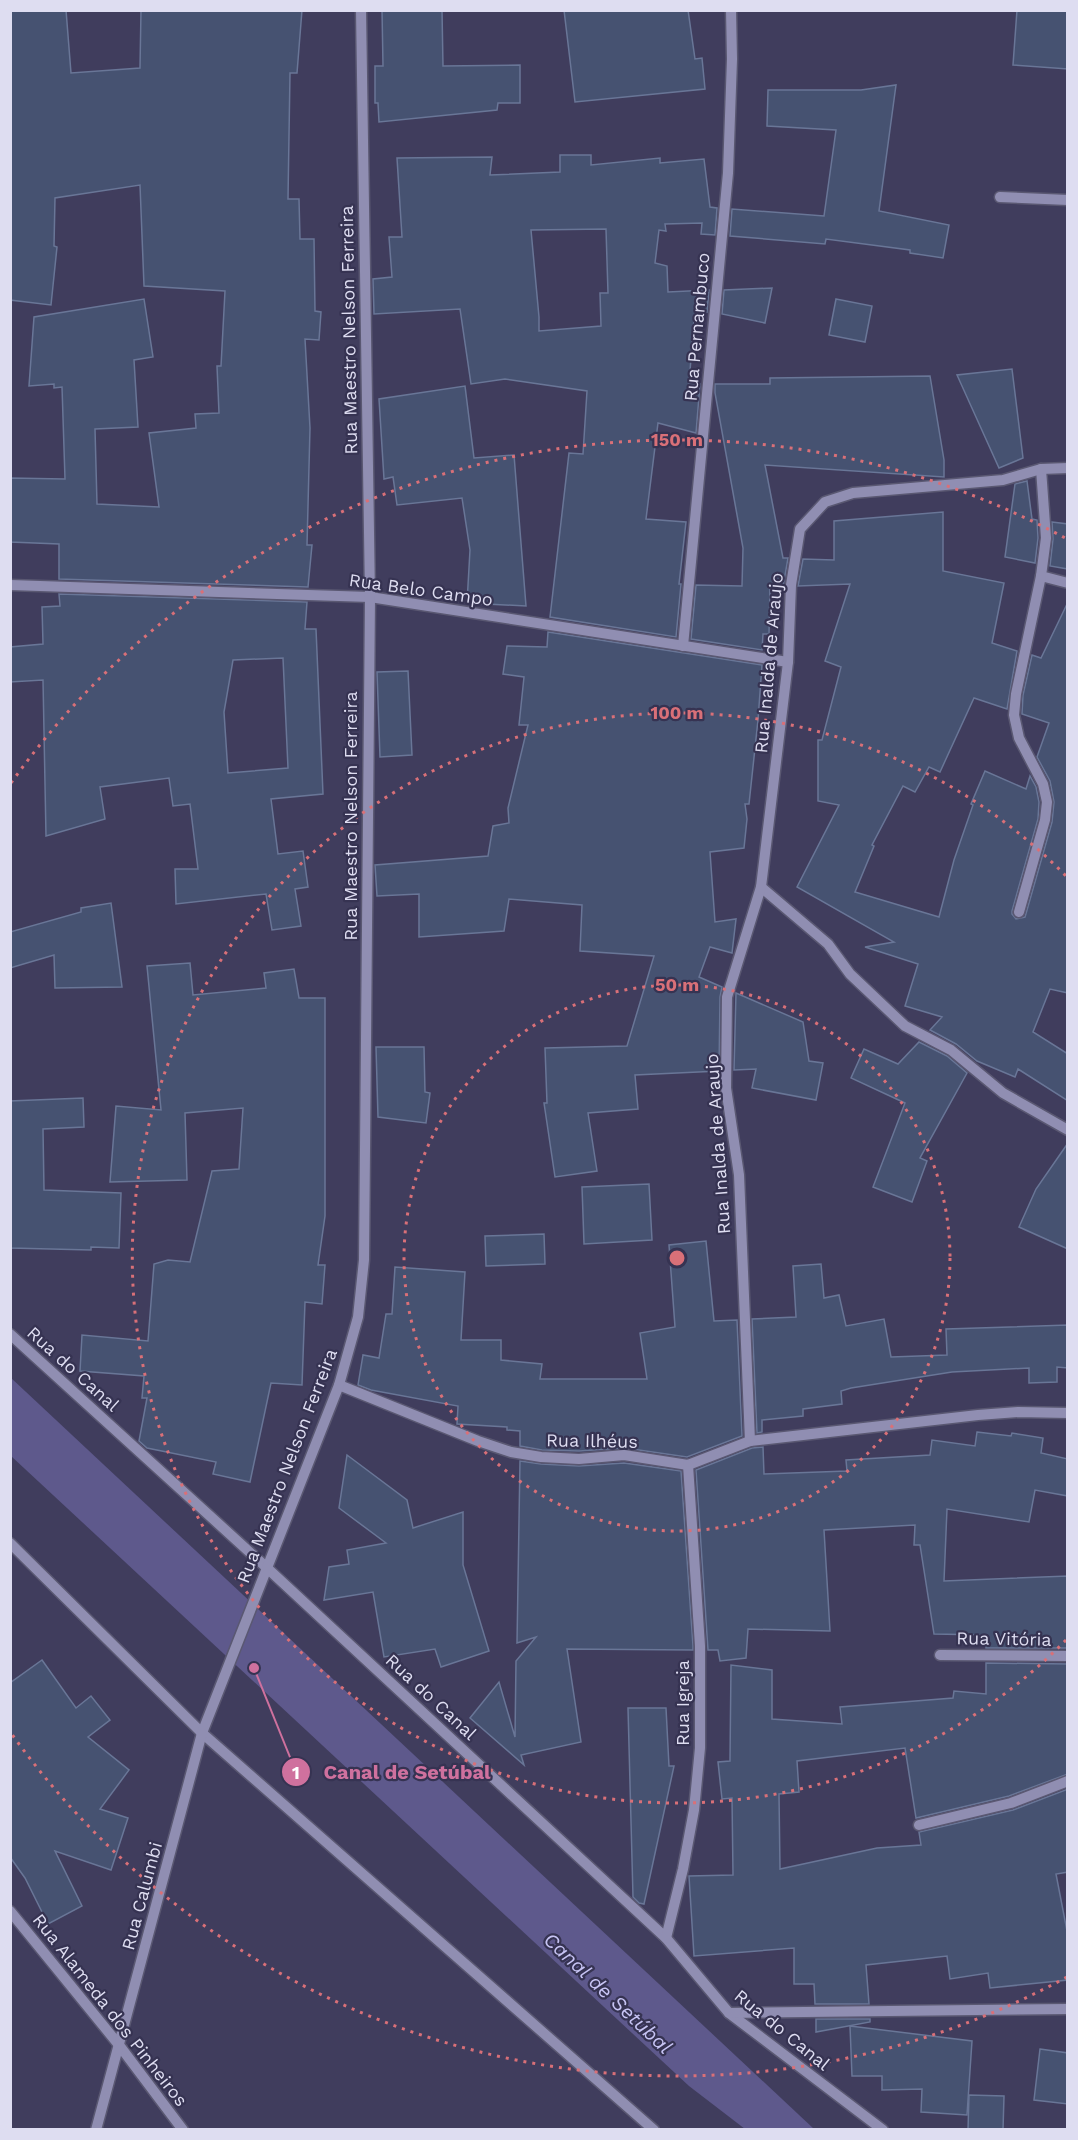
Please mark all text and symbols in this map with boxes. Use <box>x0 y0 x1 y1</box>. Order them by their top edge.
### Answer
street label: Rua Maestro Nelson Ferreira <box>336 205 361 455</box>
street label: Rua Pernambuco <box>680 252 713 402</box>
text: 150 m <box>651 429 703 450</box>
street label: Rua Belo Campo <box>348 569 494 610</box>
street label: Rua Inalda de Araujo <box>750 572 787 754</box>
street label: Rua Maestro Nelson Ferreira <box>340 691 361 941</box>
text: 100 m <box>650 702 704 723</box>
text: 50 m <box>655 974 699 995</box>
street label: Rua Inalda de Araujo <box>701 1053 734 1235</box>
centre of rings <box>667 1248 687 1268</box>
street label: Rua do Canal <box>23 1322 124 1416</box>
street label: Rua Maestro Nelson Ferreira <box>232 1346 341 1586</box>
street label: Rua Ilhéus <box>546 1429 638 1452</box>
street label: Rua Vitória <box>956 1627 1052 1650</box>
street label: Rua do Canal <box>382 1649 481 1744</box>
street label: Rua Igreja <box>672 1660 693 1746</box>
callout: Canal de Setúbal <box>281 1753 503 1791</box>
text: Canal de Setúbal <box>323 1760 491 1784</box>
text: 1 <box>292 1762 300 1783</box>
street label: Rua Calumbi <box>117 1839 166 1952</box>
street label: Rua Alameda dos Pinheiros <box>29 1909 192 2110</box>
water label: Canal de Setúbal <box>539 1927 677 2059</box>
street label: Rua do Canal <box>730 1985 835 2075</box>

